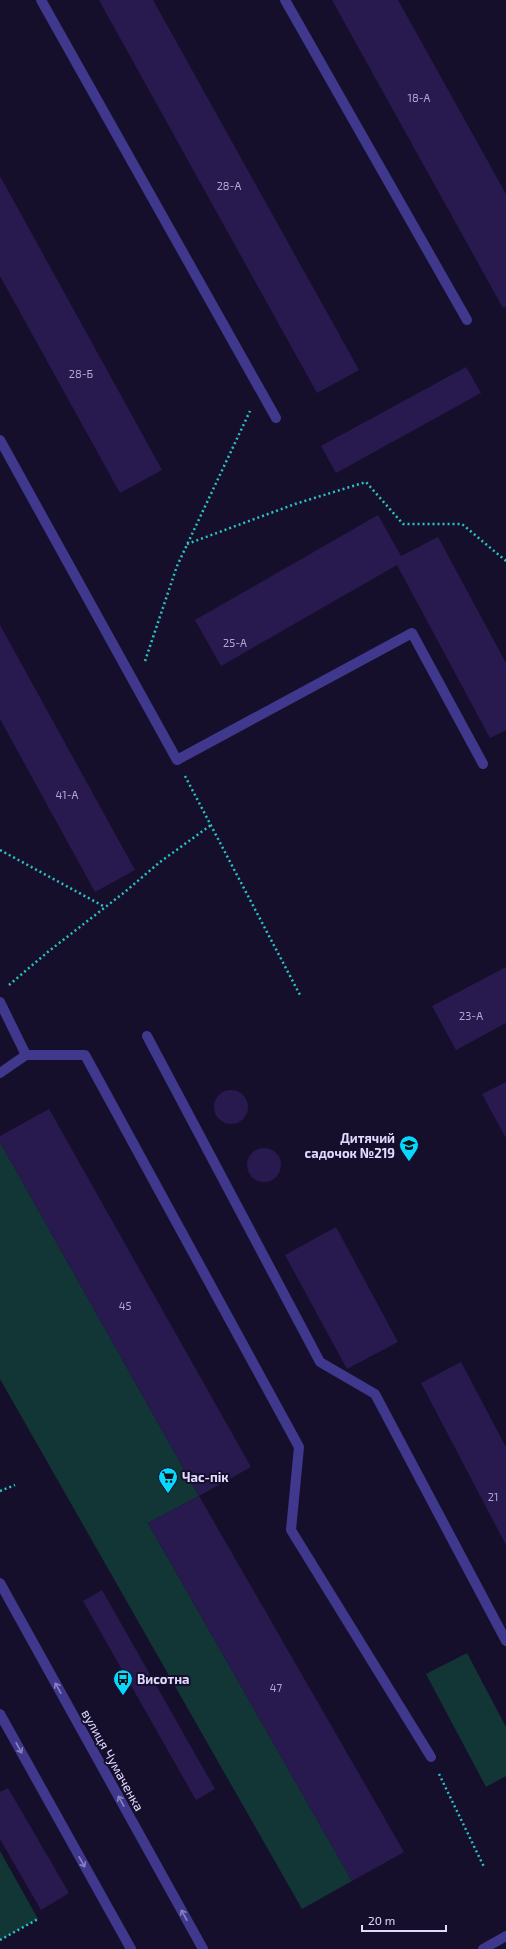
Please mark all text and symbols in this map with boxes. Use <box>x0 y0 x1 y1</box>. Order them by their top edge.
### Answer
house number: 18-А <box>408 91 431 104</box>
house number: 28-А <box>217 179 241 192</box>
house number: 28-Б <box>69 367 94 380</box>
house number: 25-А <box>223 636 247 649</box>
house number: 41-А <box>56 788 79 801</box>
house number: 23-А <box>459 1009 483 1022</box>
place label: Дитячий садочок №219 <box>305 1130 395 1161</box>
school or university icon: Дитячий садочок №219 <box>398 1134 420 1162</box>
house number: 45 <box>119 1299 131 1312</box>
supermarket icon: Час-пік <box>157 1466 179 1494</box>
place label: Час-пік <box>182 1469 229 1485</box>
house number: 21 <box>488 1490 498 1503</box>
bus stop icon: Висотна <box>112 1668 134 1696</box>
place label: Висотна <box>137 1671 189 1687</box>
house number: 47 <box>270 1681 283 1694</box>
one-way arrow <box>54 1682 61 1694</box>
street label: вулиця Чумаченка <box>78 1706 148 1814</box>
one-way arrow <box>16 1742 23 1754</box>
one-way arrow <box>117 1795 125 1807</box>
one-way arrow <box>79 1856 87 1868</box>
scale bar <box>362 1907 446 1933</box>
one-way arrow <box>180 1909 188 1921</box>
text: 20 m <box>368 1913 395 1927</box>

